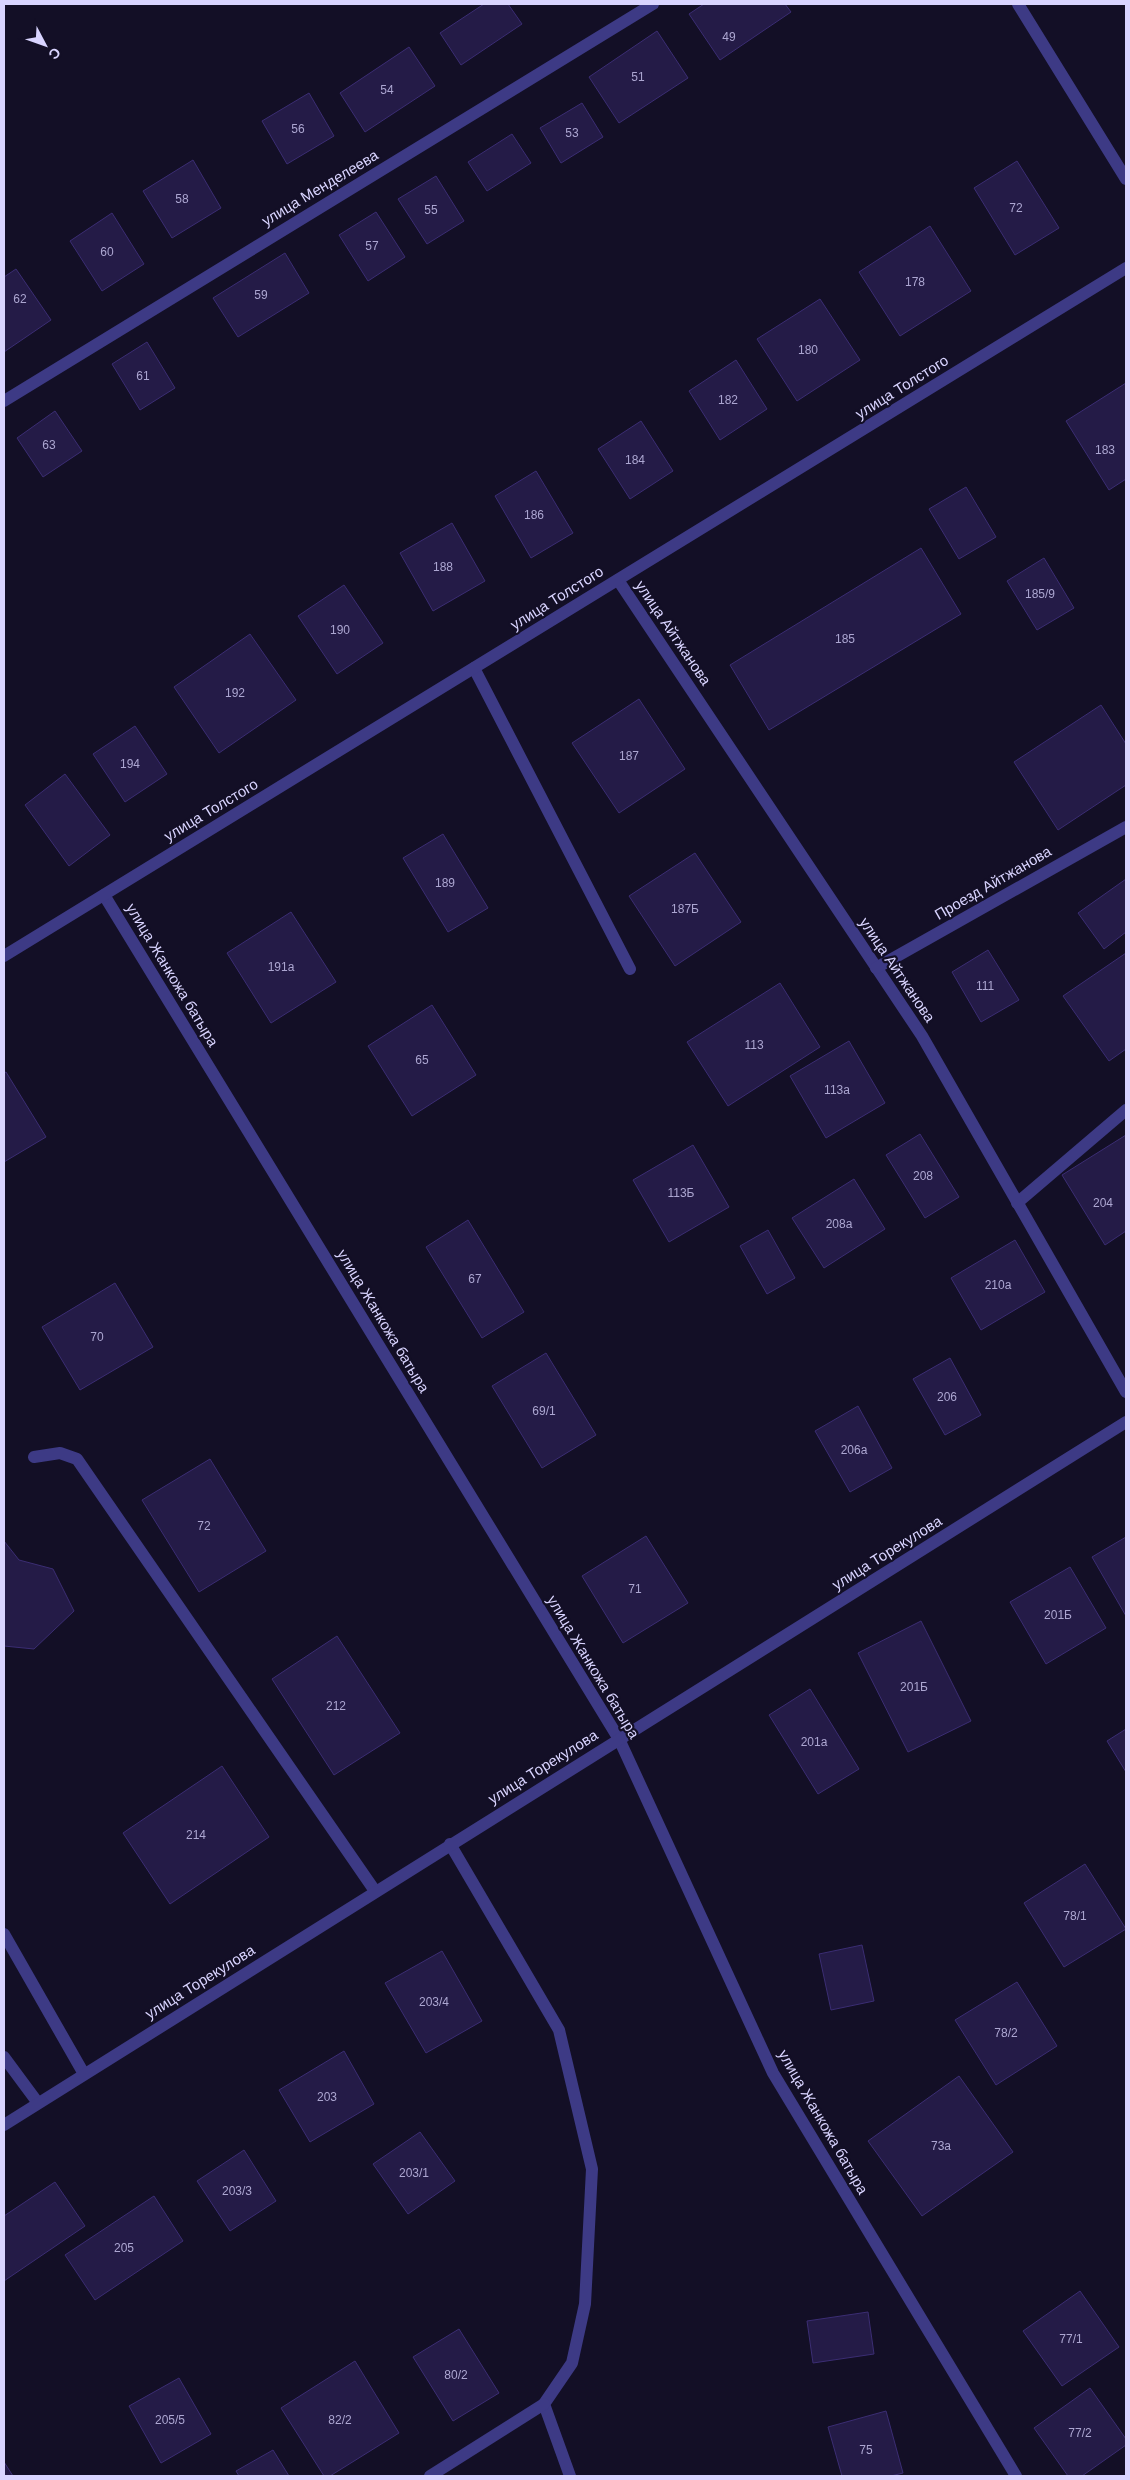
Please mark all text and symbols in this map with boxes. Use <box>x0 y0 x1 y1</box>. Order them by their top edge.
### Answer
north arrow <box>20 20 70 70</box>
house number: 49 <box>722 30 736 44</box>
text: С <box>45 44 64 63</box>
house number: 51 <box>631 70 645 84</box>
house number: 54 <box>380 83 394 97</box>
house number: 56 <box>291 122 305 136</box>
house number: 53 <box>565 126 579 140</box>
street label: улица Менделеева <box>258 146 382 229</box>
house number: 58 <box>175 192 189 206</box>
house number: 72 <box>1009 201 1023 215</box>
house number: 55 <box>424 203 438 217</box>
house number: 57 <box>365 239 379 253</box>
house number: 60 <box>100 245 114 259</box>
house number: 178 <box>905 275 925 289</box>
house number: 59 <box>254 288 268 302</box>
house number: 62 <box>13 292 27 306</box>
house number: 180 <box>798 343 818 357</box>
street label: улица Толстого <box>852 351 951 422</box>
house number: 61 <box>136 369 150 383</box>
house number: 182 <box>718 393 738 407</box>
house number: 63 <box>42 438 56 452</box>
house number: 183 <box>1095 443 1115 457</box>
house number: 184 <box>625 453 645 467</box>
house number: 186 <box>524 508 544 522</box>
house number: 188 <box>433 560 453 574</box>
street label: улица Толстого <box>507 562 606 633</box>
street label: улица Айтжанова <box>632 577 715 689</box>
house number: 185/9 <box>1025 587 1055 601</box>
house number: 190 <box>330 623 350 637</box>
house number: 185 <box>835 632 855 646</box>
house number: 192 <box>225 686 245 700</box>
house number: 187 <box>619 749 639 763</box>
house number: 194 <box>120 757 140 771</box>
street label: улица Толстого <box>161 775 261 844</box>
street label: Проезд Айтжанова <box>931 842 1055 923</box>
house number: 189 <box>435 876 455 890</box>
street label: улица Жанкожа батыра <box>123 900 222 1050</box>
house number: 187Б <box>671 902 699 916</box>
street label: улица Айтжанова <box>856 914 939 1026</box>
house number: 191а <box>268 960 295 974</box>
house number: 111 <box>976 979 994 993</box>
house number: 113 <box>744 1038 764 1052</box>
house number: 65 <box>415 1053 429 1067</box>
house number: 113а <box>824 1083 850 1097</box>
house number: 208 <box>913 1169 933 1183</box>
house number: 113Б <box>667 1186 695 1200</box>
house number: 204 <box>1093 1196 1113 1210</box>
house number: 208а <box>826 1217 853 1231</box>
street label: улица Жанкожа батыра <box>334 1246 433 1396</box>
house number: 67 <box>468 1272 482 1286</box>
house number: 210а <box>985 1278 1012 1292</box>
house number: 70 <box>90 1330 104 1344</box>
house number: 206 <box>937 1390 957 1404</box>
house number: 69/1 <box>532 1404 556 1418</box>
house number: 206а <box>841 1443 868 1457</box>
street label: улица Торекулова <box>829 1512 945 1593</box>
house number: 72 <box>197 1519 211 1533</box>
house number: 71 <box>628 1582 642 1596</box>
street label: улица Жанкожа батыра <box>544 1592 643 1742</box>
house number: 201Б <box>1044 1608 1072 1622</box>
house number: 201Б <box>900 1680 928 1694</box>
house number: 212 <box>326 1699 346 1713</box>
street label: улица Торекулова <box>485 1726 601 1807</box>
house number: 201а <box>801 1735 828 1749</box>
house number: 214 <box>186 1828 206 1842</box>
house number: 78/1 <box>1063 1909 1087 1923</box>
street label: улица Торекулова <box>142 1941 258 2022</box>
house number: 203/4 <box>419 1995 449 2009</box>
house number: 78/2 <box>994 2026 1018 2040</box>
street label: улица Жанкожа батыра <box>775 2046 872 2198</box>
house number: 203 <box>317 2090 337 2104</box>
house number: 73а <box>931 2139 951 2153</box>
house number: 203/1 <box>399 2166 429 2180</box>
house number: 203/3 <box>222 2184 252 2198</box>
house number: 205 <box>114 2241 134 2255</box>
house number: 77/1 <box>1059 2332 1083 2346</box>
house number: 80/2 <box>444 2368 468 2382</box>
house number: 205/5 <box>155 2413 185 2427</box>
house number: 82/2 <box>328 2413 352 2427</box>
house number: 77/2 <box>1068 2426 1092 2440</box>
house number: 75 <box>859 2443 873 2457</box>

